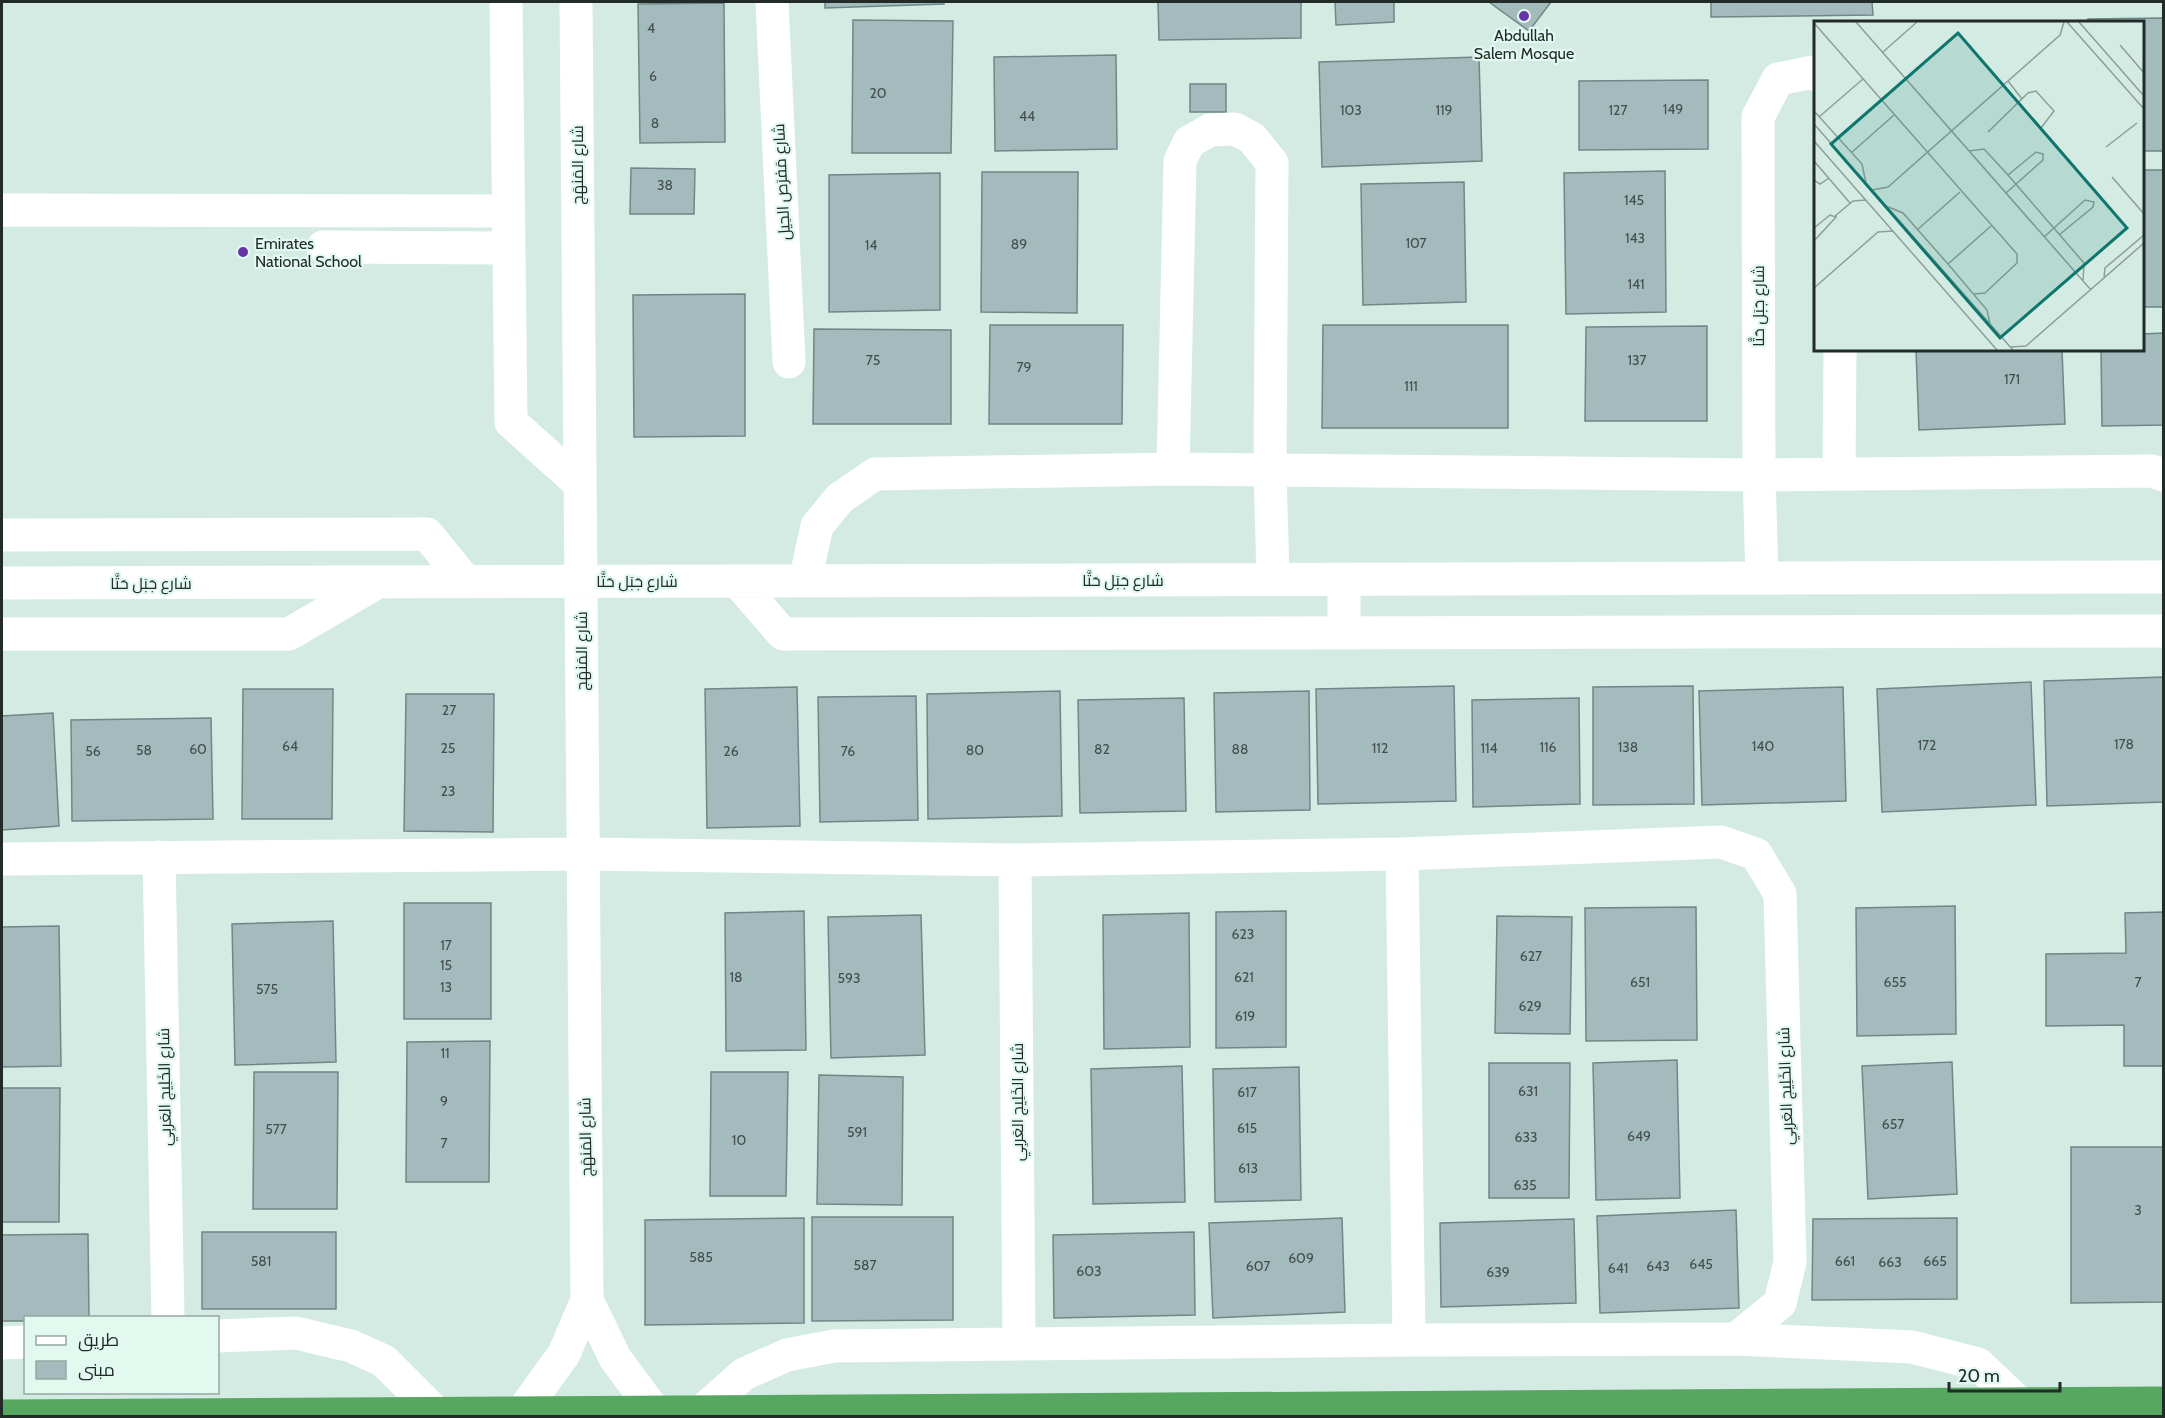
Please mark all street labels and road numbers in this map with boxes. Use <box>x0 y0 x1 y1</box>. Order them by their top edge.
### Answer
street label: شارع مَفرَص الحِيل <box>769 123 796 241</box>
street label: شارع المَنهَج <box>568 125 589 205</box>
street label: شارع جَبَل حَتَّا <box>1748 265 1770 347</box>
street label: شارع جَبَل حَتَّا <box>1082 570 1164 592</box>
street label: شارع جَبَل حَتَّا <box>596 571 678 593</box>
street label: شارع جَبَل حَتَّا <box>110 573 192 595</box>
street label: شارع المَنهَج <box>572 611 593 691</box>
street label: شارع الخَلِيج العَربِي <box>1774 1026 1801 1145</box>
street label: شارع الخَلِيج العَربِي <box>154 1028 179 1146</box>
street label: شارع الخَلِيج العَربِي <box>1008 1043 1031 1161</box>
street label: شارع المَنهَج <box>575 1097 598 1177</box>

